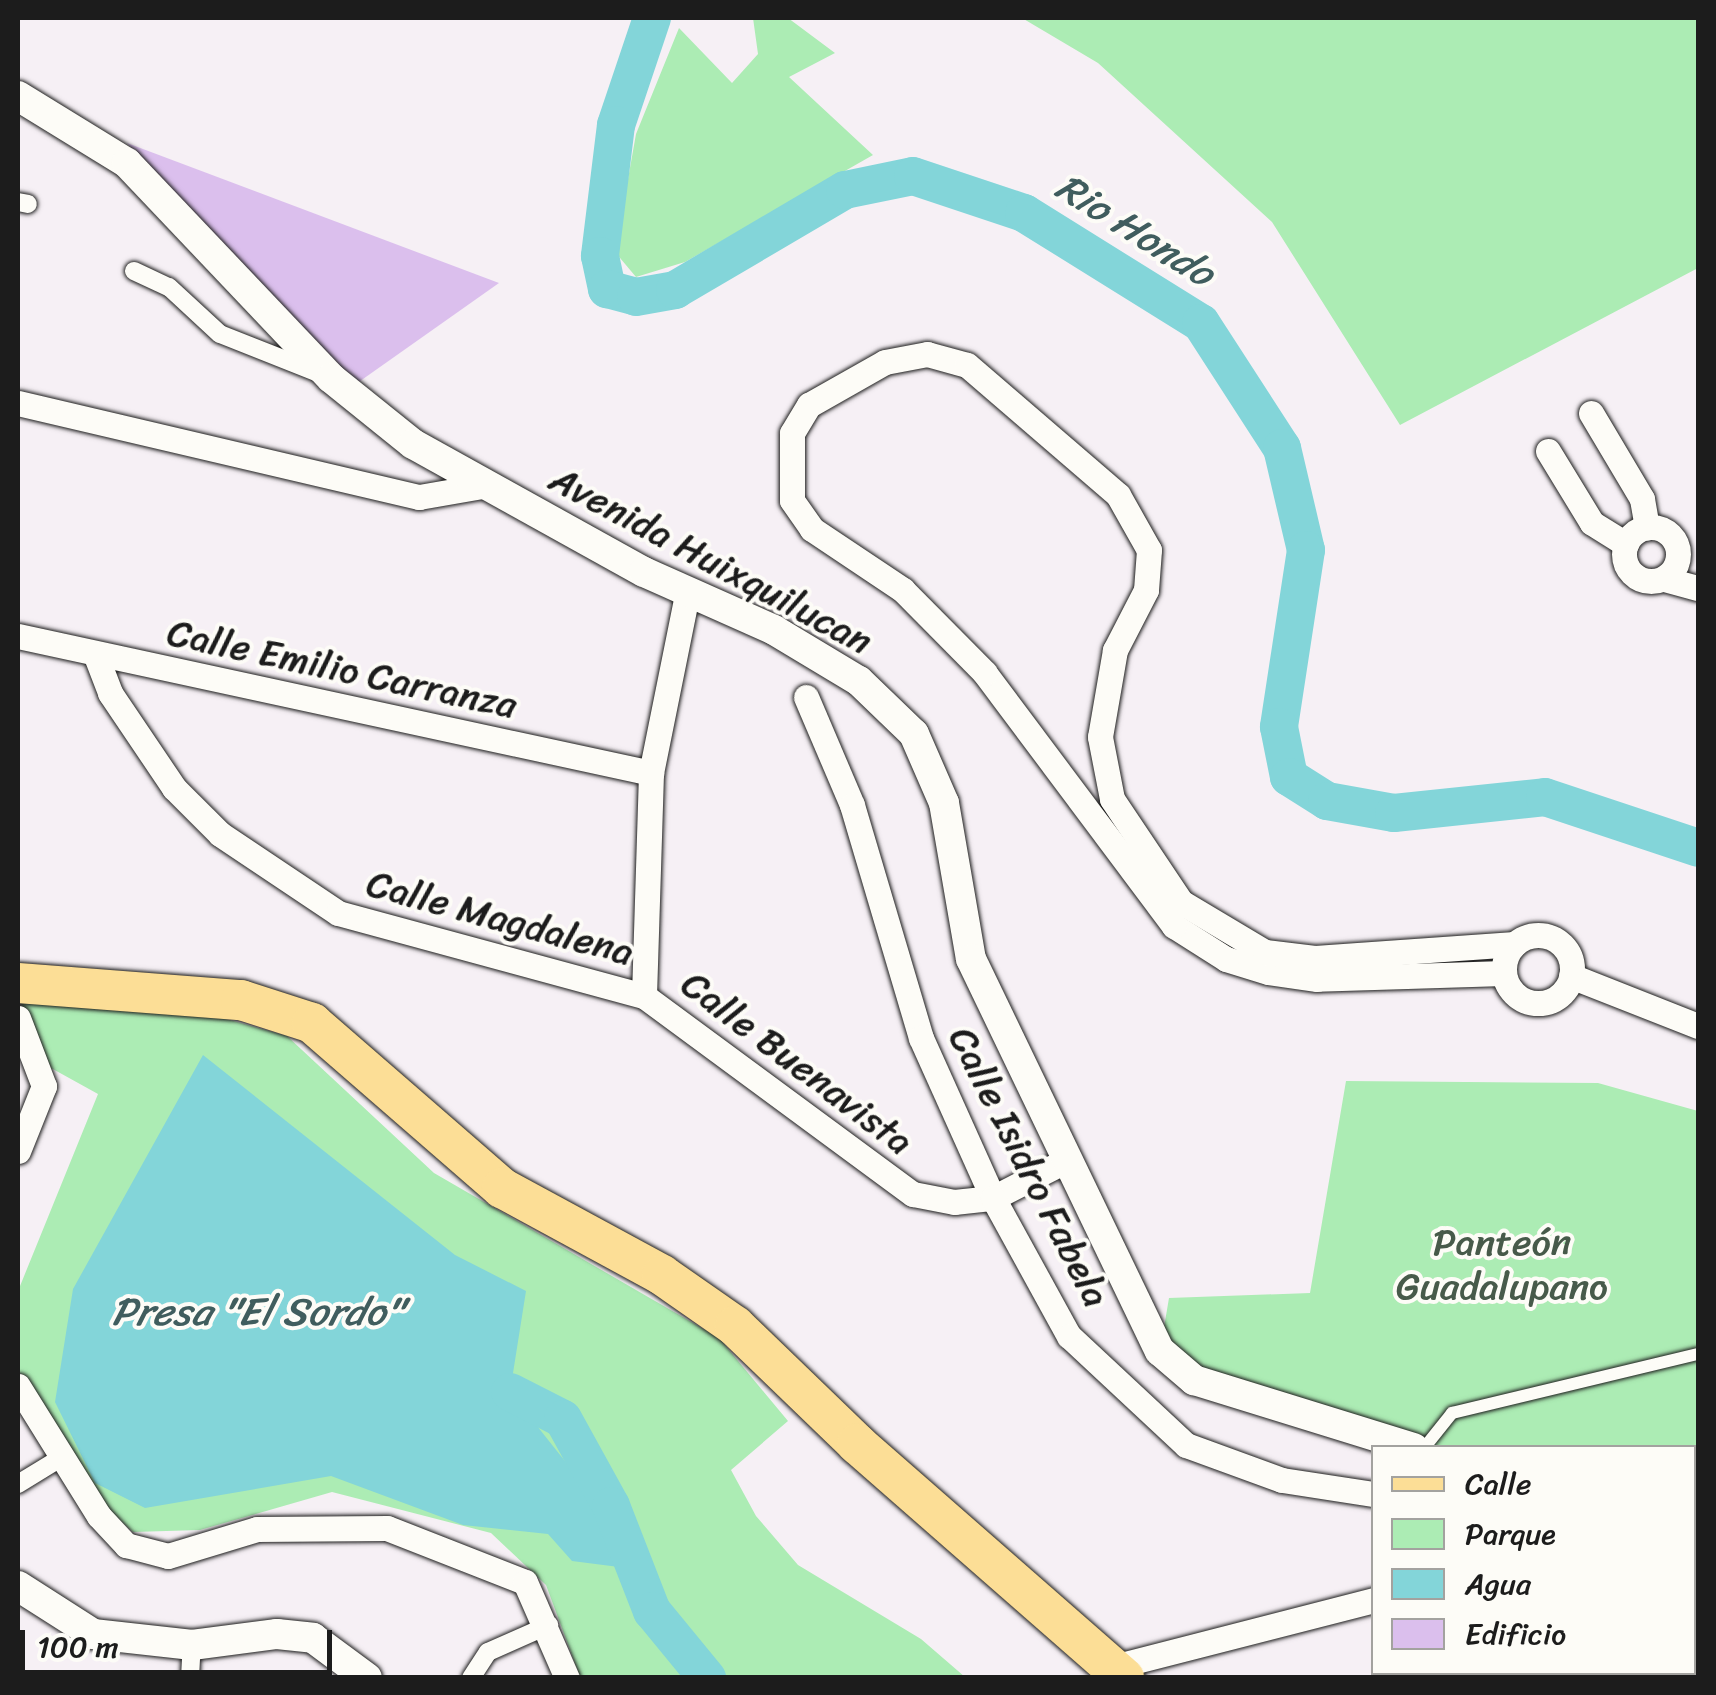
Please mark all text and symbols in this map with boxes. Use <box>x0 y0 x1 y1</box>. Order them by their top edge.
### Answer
water label: Rio Hondo <box>1047 163 1223 297</box>
street label: Avenida Huixquilucan <box>542 456 880 664</box>
street label: Calle Emilio Carranza <box>163 610 521 728</box>
street label: Calle Magdalena <box>363 861 637 975</box>
street label: Calle Buenavista <box>673 962 921 1164</box>
street label: Calle Isidro Fabela <box>938 1018 1120 1316</box>
park label: Panteón Guadalupano <box>1396 1220 1608 1310</box>
water label: Presa "El Sordo" <box>112 1288 402 1336</box>
legend <box>1371 1445 1696 1675</box>
text: Calle <box>1465 1457 1531 1511</box>
text: Parque <box>1465 1507 1556 1561</box>
text: Agua <box>1465 1557 1531 1611</box>
text: Edificio <box>1465 1607 1566 1661</box>
scale bar <box>25 1610 338 1672</box>
text: 100 m <box>37 1620 119 1674</box>

